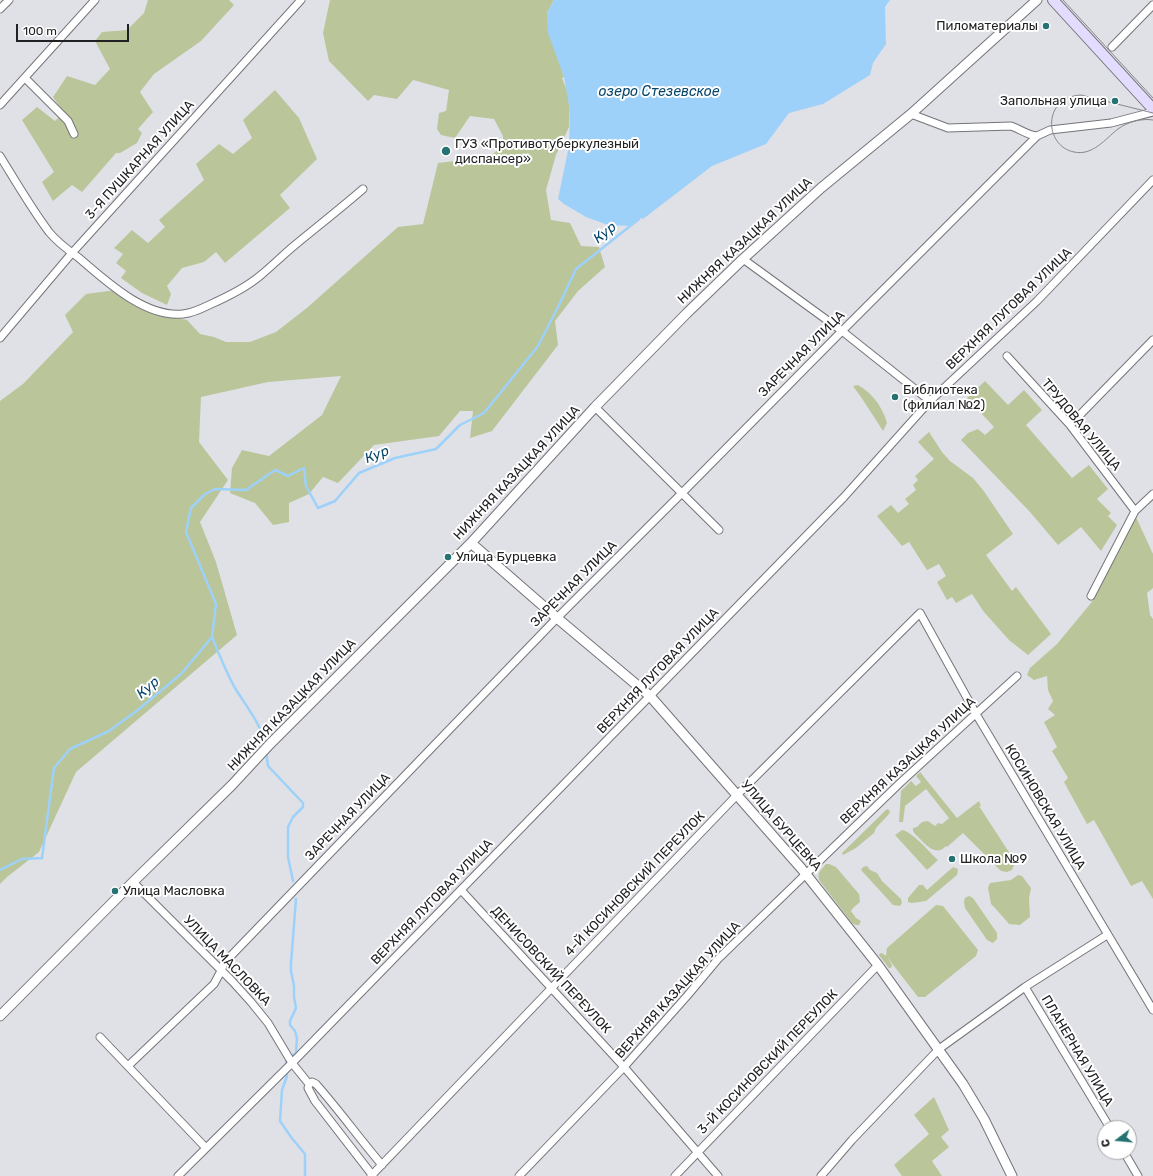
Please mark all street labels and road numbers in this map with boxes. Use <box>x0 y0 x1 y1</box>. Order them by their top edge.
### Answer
street label: 3-Я ПУШКАРНАЯ УЛИЦА <box>82 97 198 223</box>
street label: НИЖНЯЯ КАЗАЦКАЯ УЛИЦА <box>675 175 815 307</box>
street label: ВЕРХНЯЯ ЛУГОВАЯ УЛИЦА <box>943 245 1075 373</box>
street label: ЗАРЕЧНАЯ УЛИЦА <box>756 308 848 400</box>
street label: ТРУДОВАЯ УЛИЦА <box>1038 376 1124 474</box>
street label: НИЖНЯЯ КАЗАЦКАЯ УЛИЦА <box>451 403 583 543</box>
street label: ЗАРЕЧНАЯ УЛИЦА <box>528 538 620 630</box>
street label: ВЕРХНЯЯ ЛУГОВАЯ УЛИЦА <box>594 605 722 737</box>
street label: НИЖНЯЯ КАЗАЦКАЯ УЛИЦА <box>225 636 359 774</box>
street label: ВЕРХНЯЯ КАЗАЦКАЯ УЛИЦА <box>837 694 979 828</box>
street label: КОСИНОВСКАЯ УЛИЦА <box>1001 741 1089 873</box>
street label: ЗАРЕЧНАЯ УЛИЦА <box>302 770 394 864</box>
street label: УЛИЦА БУРЦЕВКА <box>737 778 825 874</box>
street label: 4-Й КОСИНОВСКИЙ ПЕРЕУЛОК <box>562 808 708 960</box>
street label: ВЕРХНЯЯ ЛУГОВАЯ УЛИЦА <box>368 836 496 968</box>
street label: ДЕНИСОВСКИЙ ПЕРЕУЛОК <box>488 903 614 1037</box>
street label: УЛИЦА МАСЛОВКА <box>180 913 274 1009</box>
street label: ВЕРХНЯЯ КАЗАЦКАЯ УЛИЦА <box>612 918 744 1062</box>
street label: 3-Й КОСИНОВСКИЙ ПЕРЕУЛОК <box>695 986 841 1138</box>
street label: ПЛАНЕРНАЯ УЛИЦА <box>1038 993 1116 1109</box>

